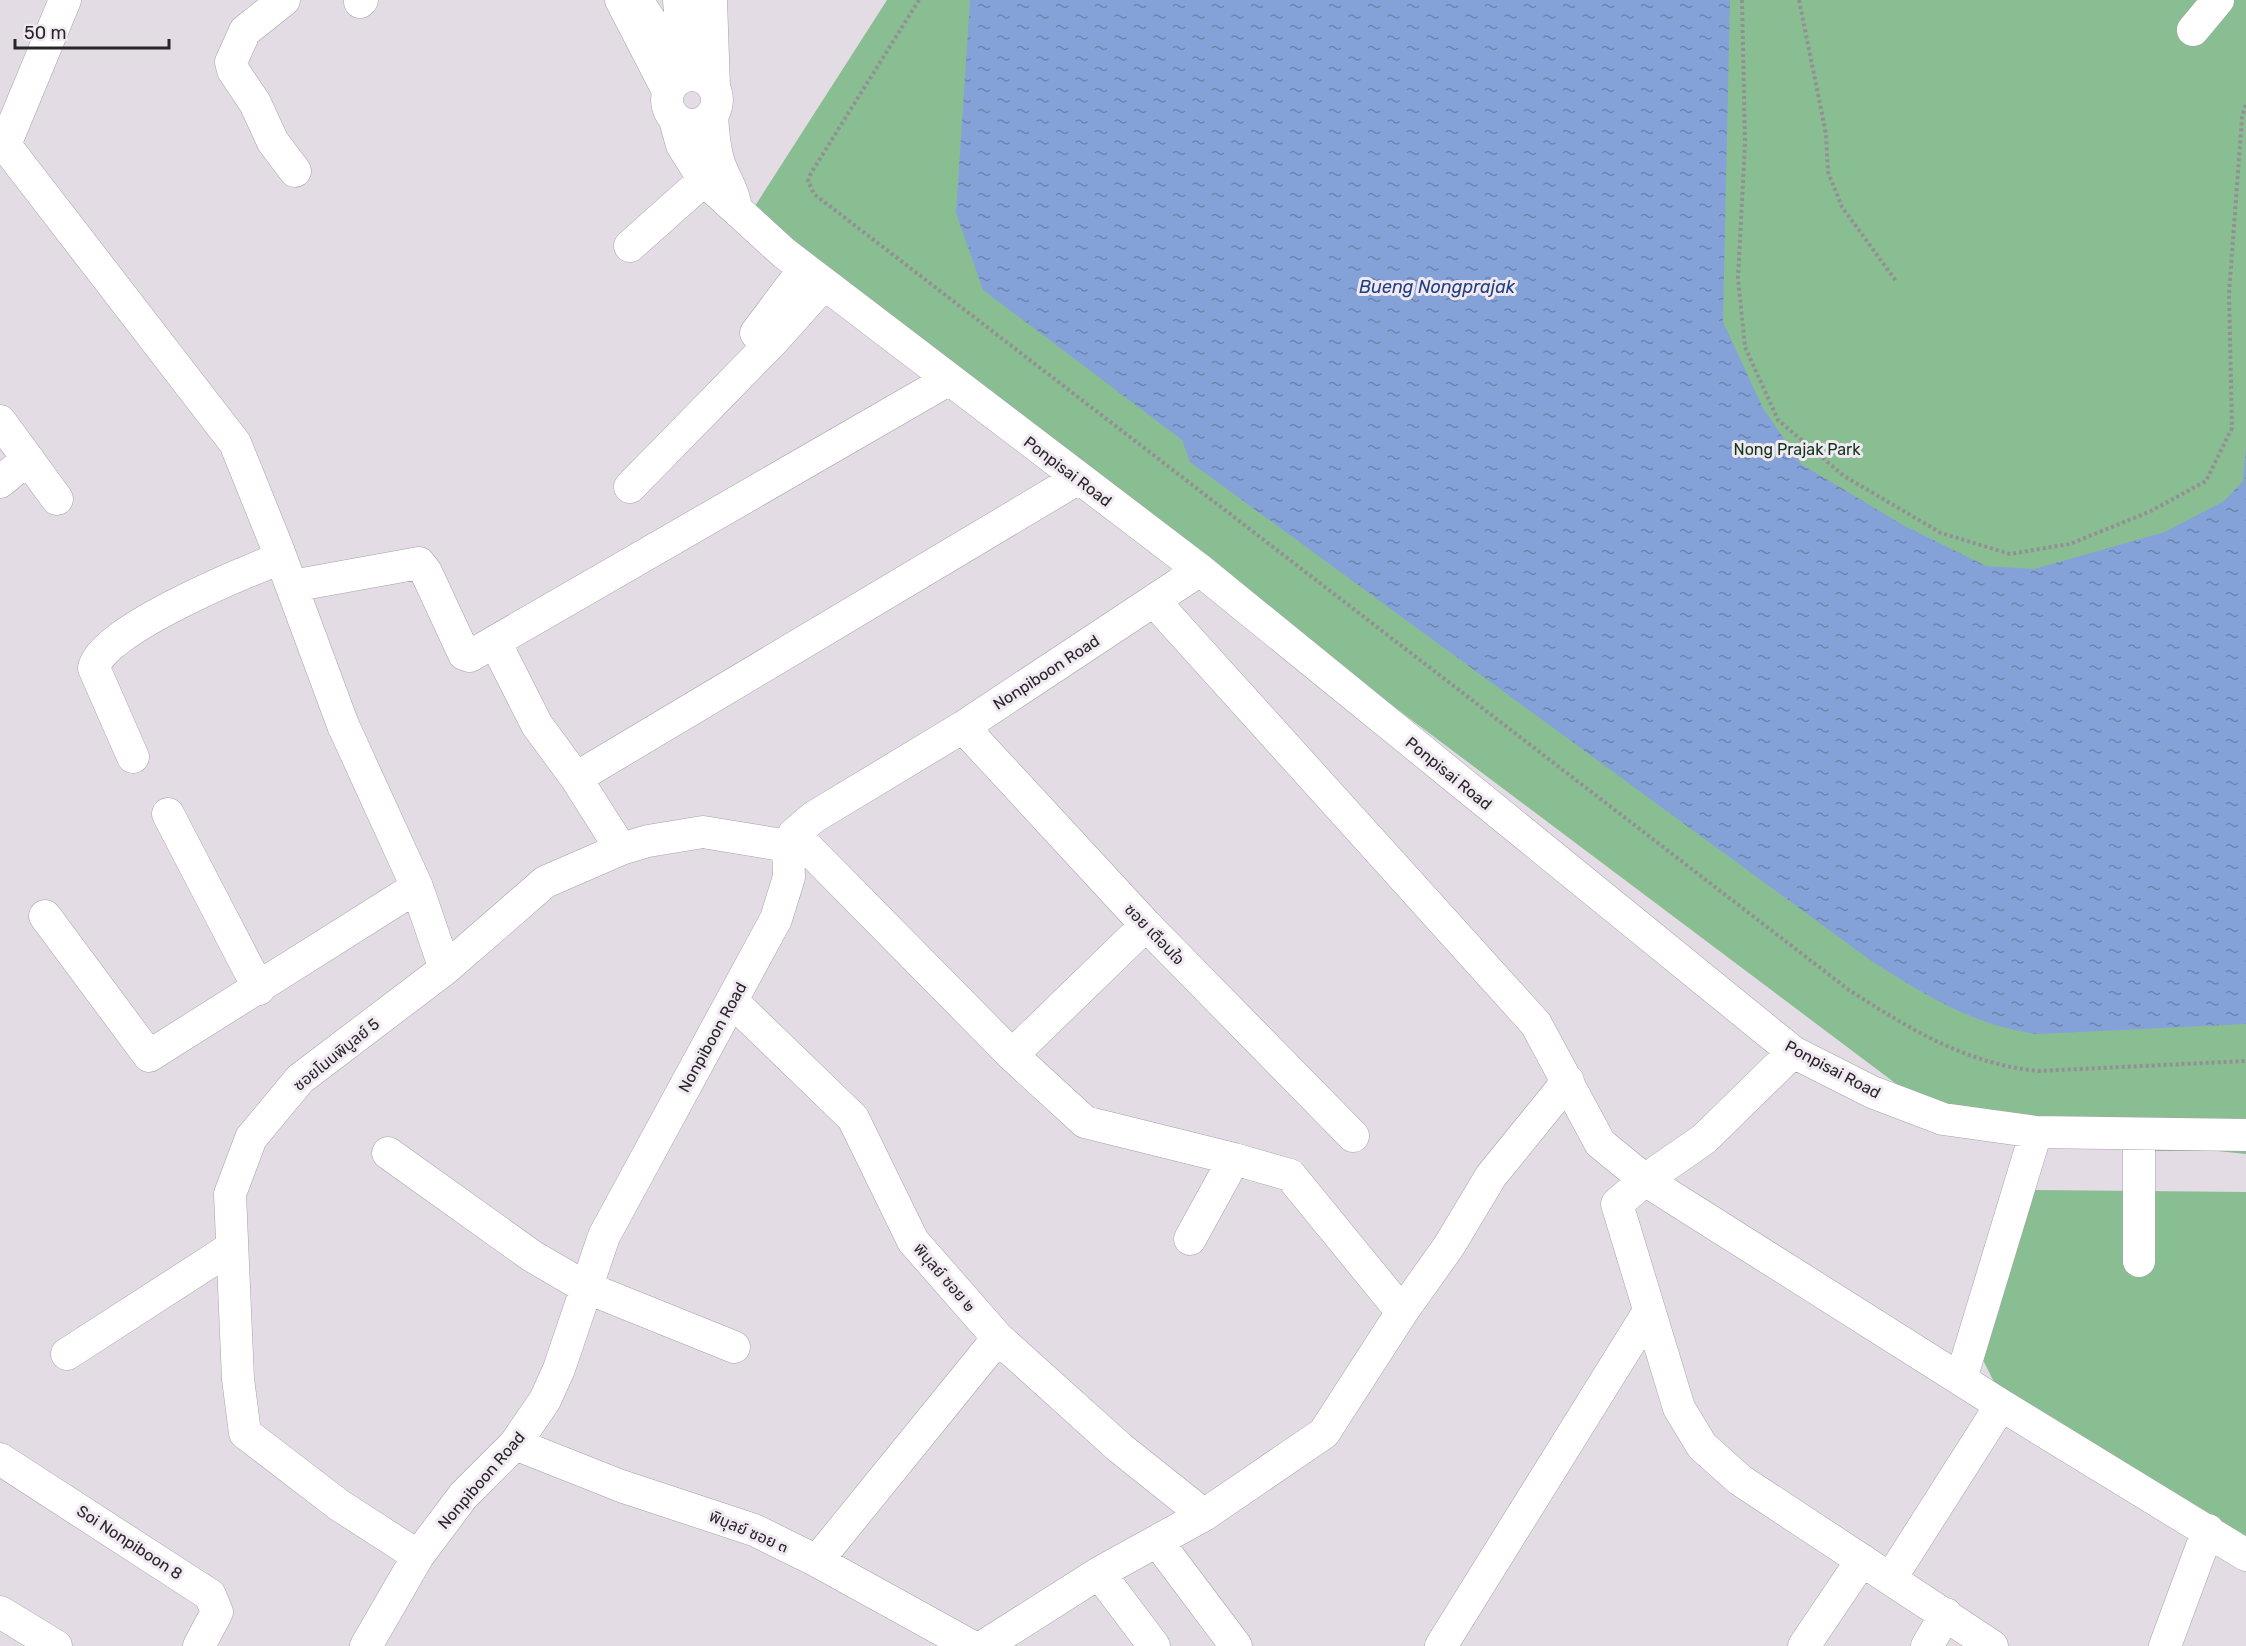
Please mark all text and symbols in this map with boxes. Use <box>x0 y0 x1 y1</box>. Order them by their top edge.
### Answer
scale bar <box>15 12 170 50</box>
text: 50 m <box>24 22 67 44</box>
water label: Bueng Nongprajak <box>1359 276 1516 298</box>
street label: Ponpisai Road <box>1020 432 1115 511</box>
park label: Nong Prajak Park <box>1734 440 1861 459</box>
street label: Nonpiboon Road <box>990 631 1103 714</box>
street label: Ponpisai Road <box>1402 733 1496 814</box>
street label: ซอย เตือนใจ <box>1121 900 1189 969</box>
street label: Nonpiboon Road <box>674 979 751 1096</box>
street label: ซอยโนนพิบูลย์ 5 <box>290 1014 383 1095</box>
street label: Ponpisai Road <box>1782 1036 1884 1103</box>
street label: พิบุลย์ ซอย ๒ <box>910 1239 980 1316</box>
street label: Nonpiboon Road <box>434 1428 529 1533</box>
street label: Soi Nonpiboon 8 <box>73 1501 186 1584</box>
street label: พิบุลย์ ซอย ๓ <box>707 1506 791 1557</box>

